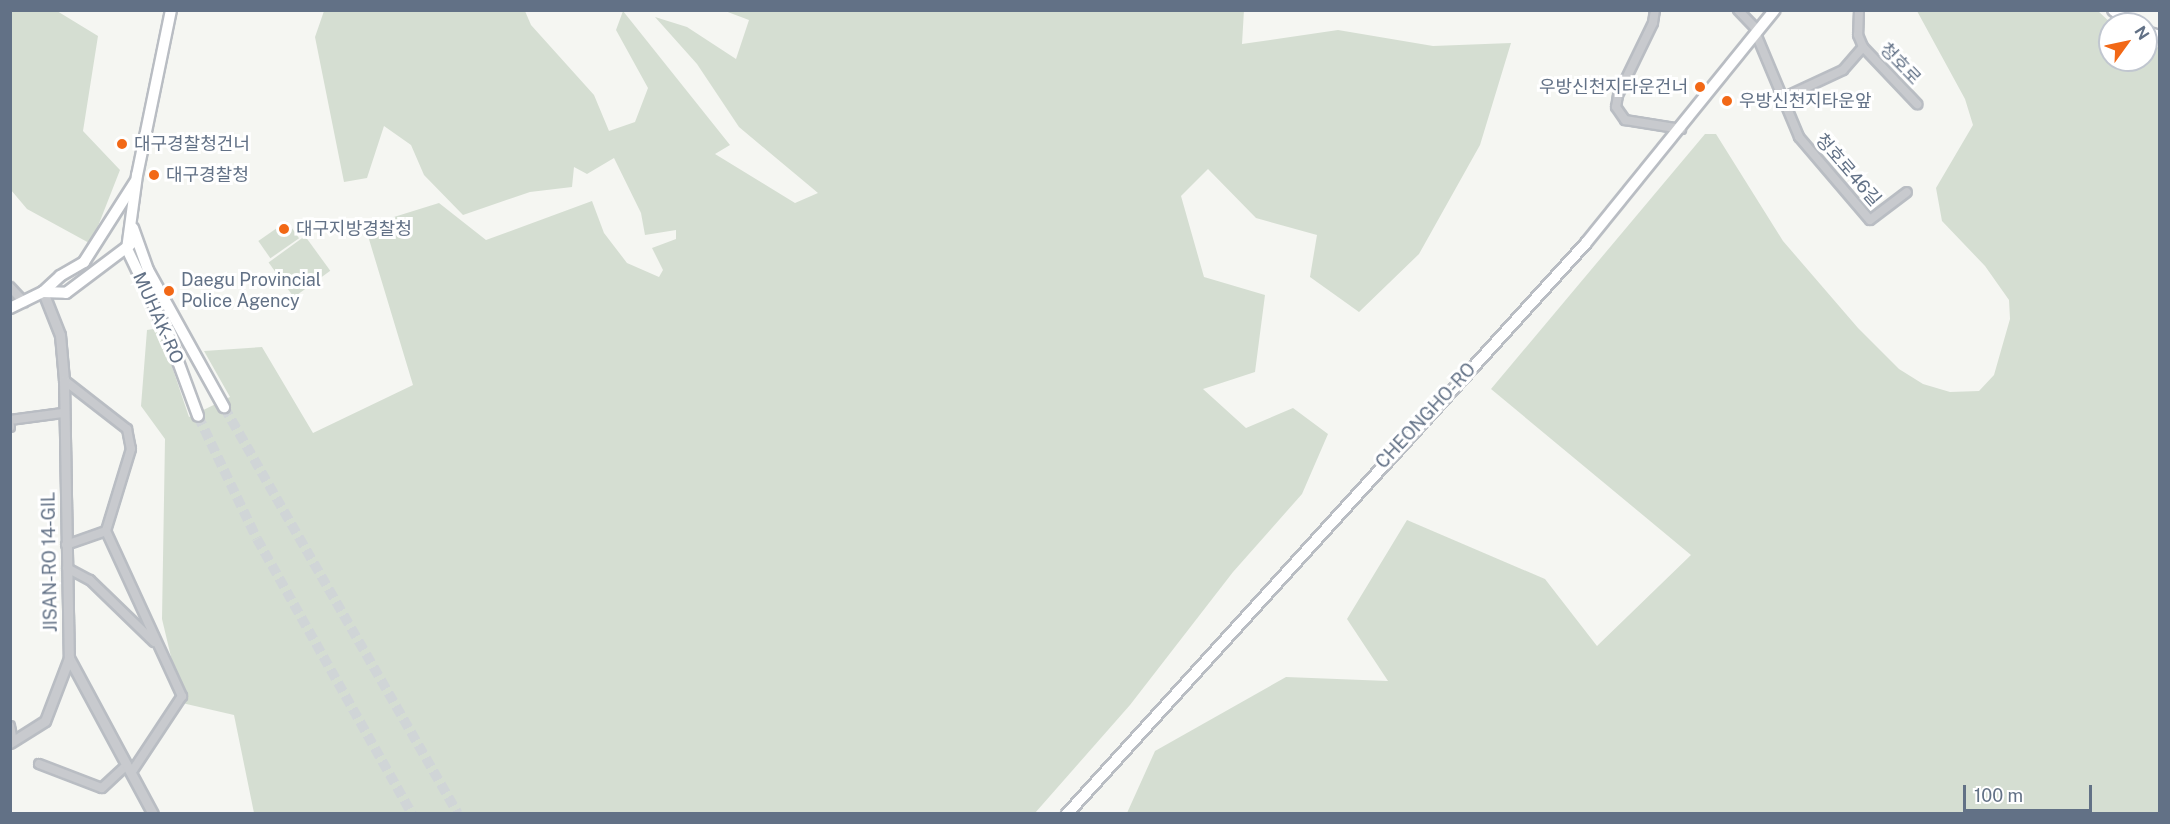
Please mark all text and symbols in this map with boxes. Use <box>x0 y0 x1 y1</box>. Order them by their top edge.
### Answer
north arrow <box>2098 12 2158 72</box>
text: N <box>2130 23 2153 43</box>
street label: 청호로 <box>1875 39 1925 89</box>
place label: 우방신천지타운건너 <box>1539 76 1688 98</box>
marker: 우방신천지타운건너 <box>1693 80 1707 94</box>
place label: 우방신천지타운앞 <box>1739 90 1871 112</box>
marker: 우방신천지타운앞 <box>1720 94 1734 108</box>
street label: 청호로46길 <box>1811 129 1885 211</box>
place label: 대구경찰청건너 <box>134 133 250 155</box>
marker: 대구경찰청건너 <box>115 137 129 151</box>
place label: 대구경찰청 <box>166 164 249 186</box>
marker: 대구경찰청 <box>147 168 161 182</box>
place label: 대구지방경찰청 <box>296 218 412 240</box>
marker: 대구지방경찰청 <box>277 222 291 236</box>
street label: MUHAK-RO <box>128 269 188 367</box>
place label: Daegu Provincial Police Agency <box>181 270 321 312</box>
marker: Daegu Provincial Police Agency <box>162 284 176 298</box>
street label: CHEONGHO-RO <box>1372 359 1480 473</box>
street label: JISAN-RO 14-GIL <box>38 491 62 633</box>
scale bar <box>1966 773 2095 811</box>
text: 100 m <box>1974 785 2023 806</box>

